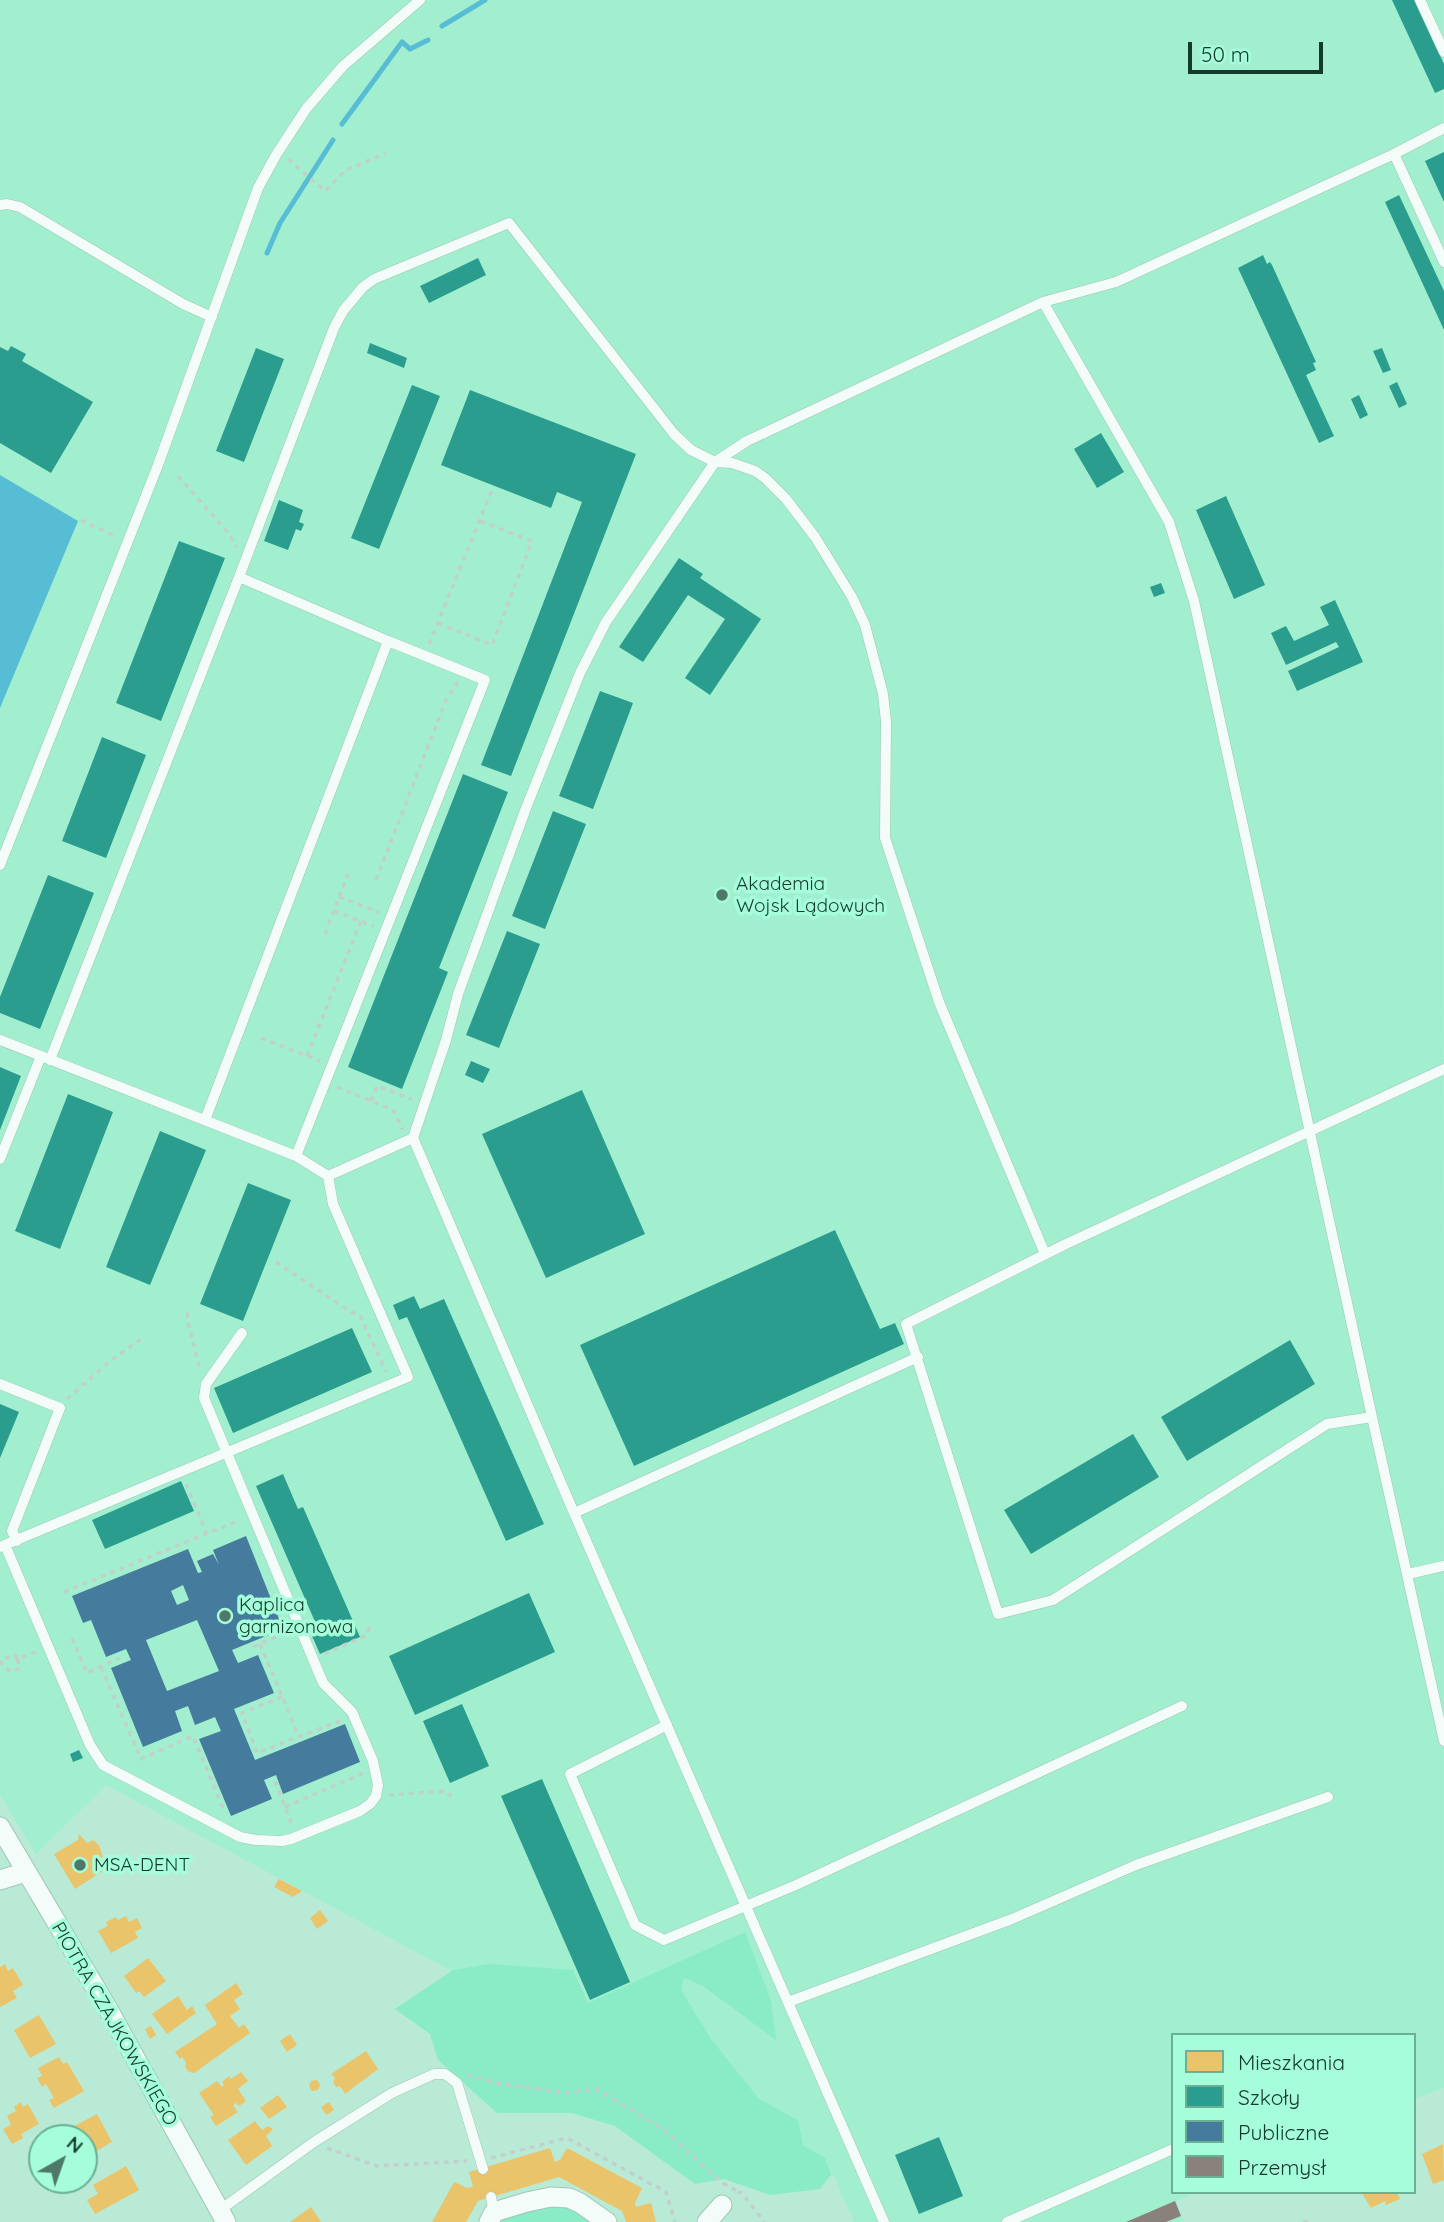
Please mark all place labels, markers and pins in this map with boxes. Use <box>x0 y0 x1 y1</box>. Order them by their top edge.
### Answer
place label: Akademia Wojsk Lądowych <box>736 873 885 917</box>
marker: Akademia Wojsk Lądowych <box>714 887 730 903</box>
place label: Kaplica garnizonowa <box>239 1594 353 1638</box>
marker: Kaplica garnizonowa <box>217 1608 233 1624</box>
place label: MSA-DENT <box>94 1854 190 1876</box>
marker: MSA-DENT <box>72 1857 88 1873</box>

